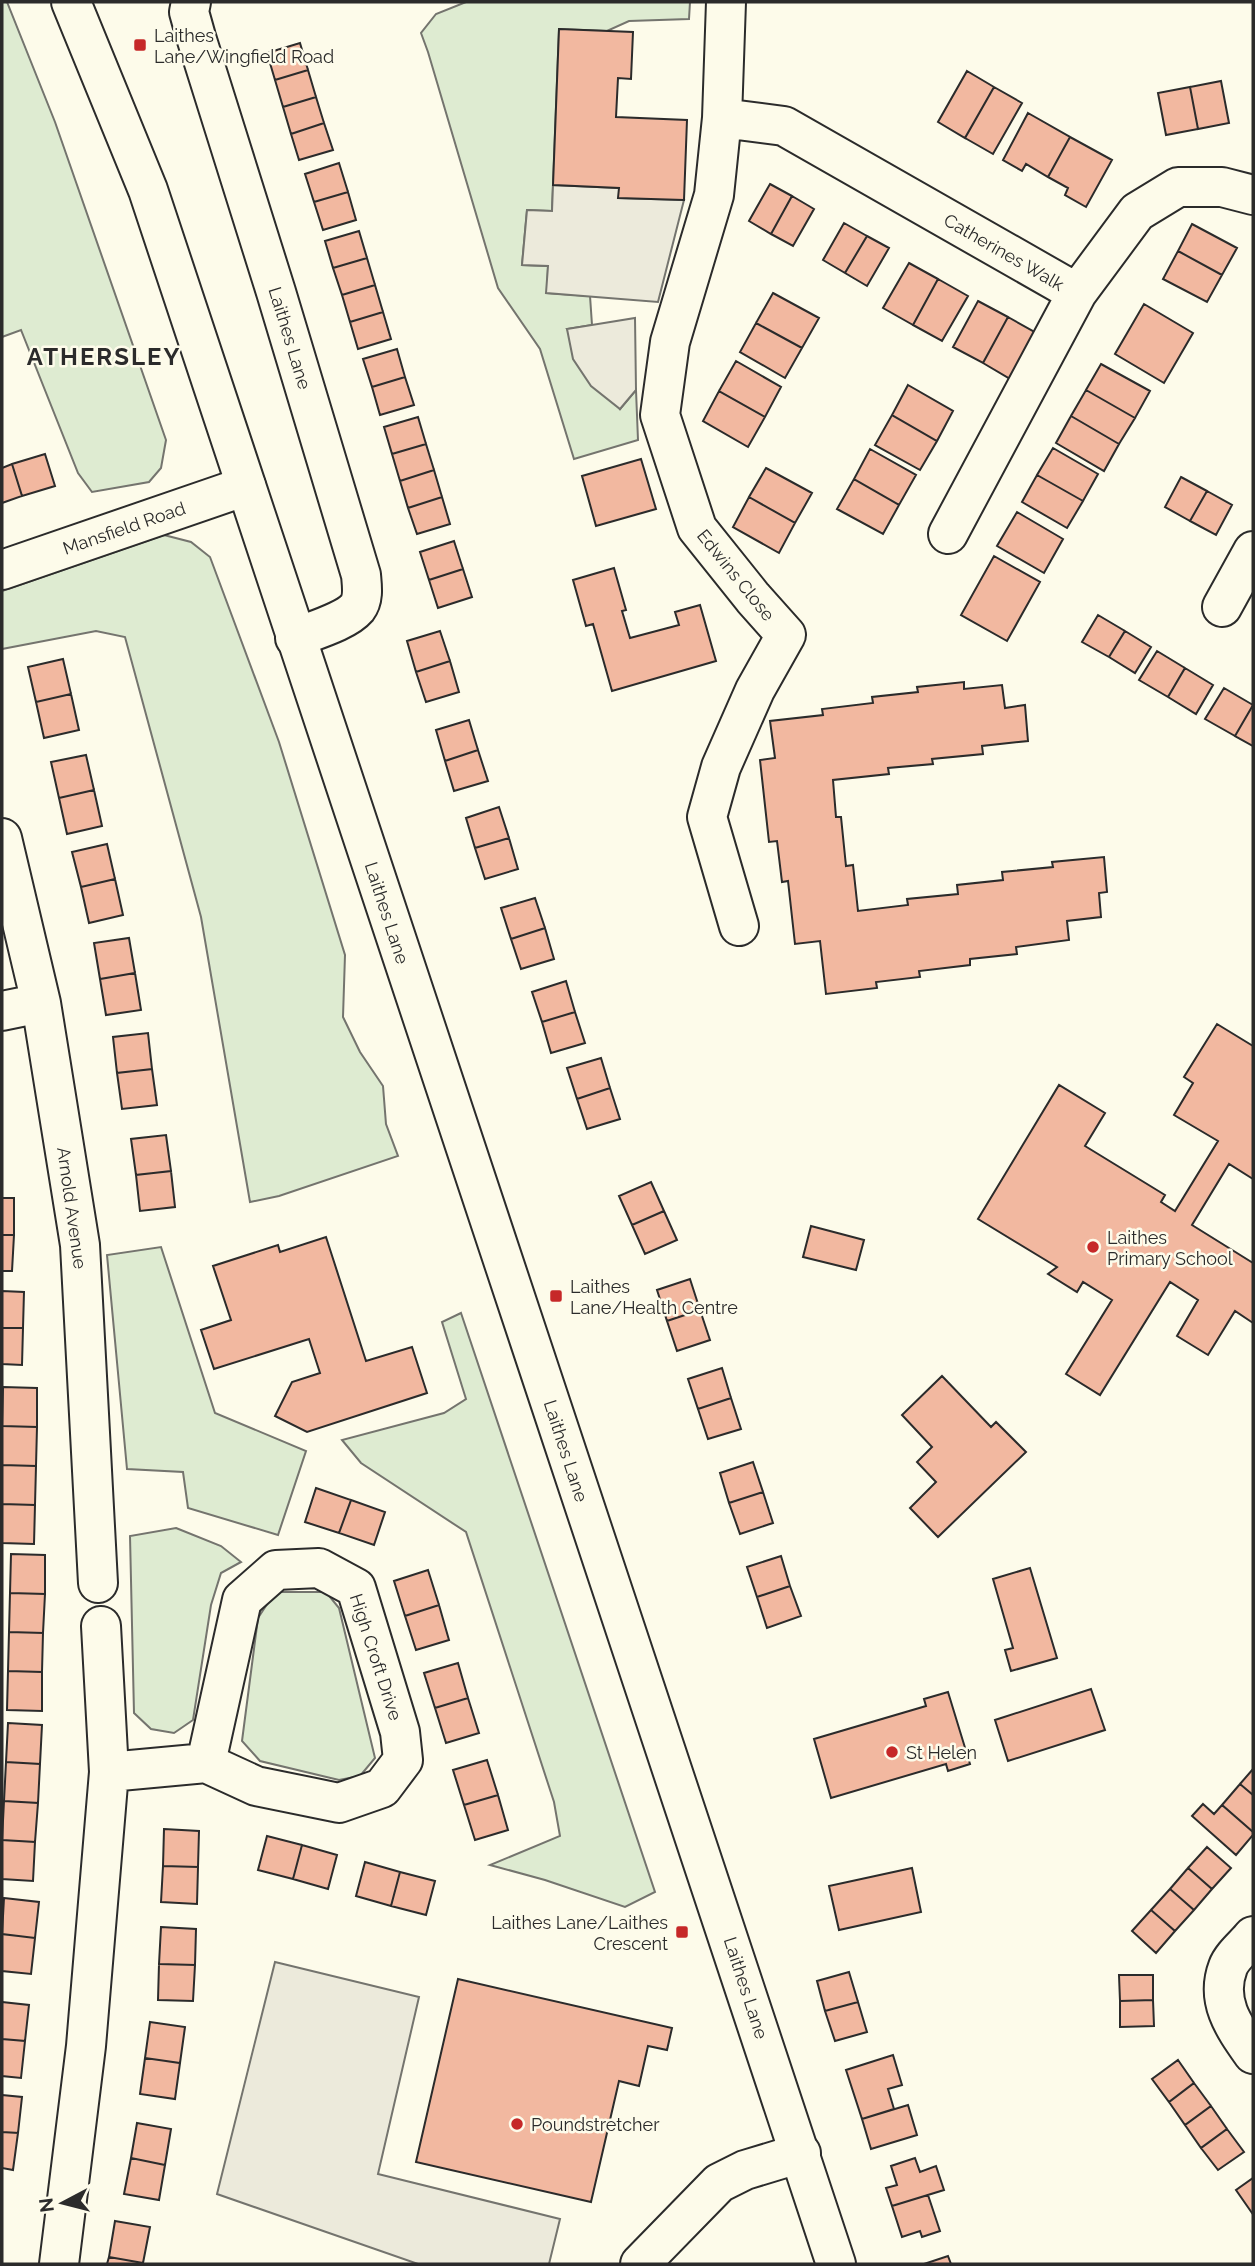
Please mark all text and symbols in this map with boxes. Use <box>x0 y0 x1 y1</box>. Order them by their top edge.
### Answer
place label: Laithes Lane/Wingfield Road <box>154 25 334 67</box>
marker: Laithes Lane/Wingfield Road <box>132 37 148 53</box>
street label: Catherines Walk <box>940 209 1068 295</box>
street label: Laithes Lane <box>264 284 316 392</box>
district label: ATHERSLEY <box>27 342 181 371</box>
street label: Mansfield Road <box>60 497 188 559</box>
street label: Edwins Close <box>693 525 779 625</box>
street label: Laithes Lane <box>361 859 413 967</box>
street label: Arnold Avenue <box>53 1146 91 1271</box>
place label: Laithes Primary School <box>1107 1227 1233 1269</box>
marker: Laithes Primary School <box>1085 1239 1101 1255</box>
place label: Laithes Lane/Health Centre <box>570 1276 738 1318</box>
marker: Laithes Lane/Health Centre <box>548 1288 564 1304</box>
street label: Laithes Lane <box>540 1397 592 1505</box>
street label: High Croft Drive <box>346 1591 406 1723</box>
place label: St Helen <box>906 1742 977 1763</box>
marker: St Helen <box>884 1744 900 1760</box>
place label: Laithes Lane/Laithes Crescent <box>491 1912 668 1954</box>
marker: Laithes Lane/Laithes Crescent <box>674 1924 690 1940</box>
street label: Laithes Lane <box>720 1934 772 2042</box>
place label: Poundstretcher <box>531 2114 660 2135</box>
marker: Poundstretcher <box>509 2116 525 2132</box>
north arrow <box>28 2168 98 2238</box>
text: N <box>34 2197 58 2214</box>

